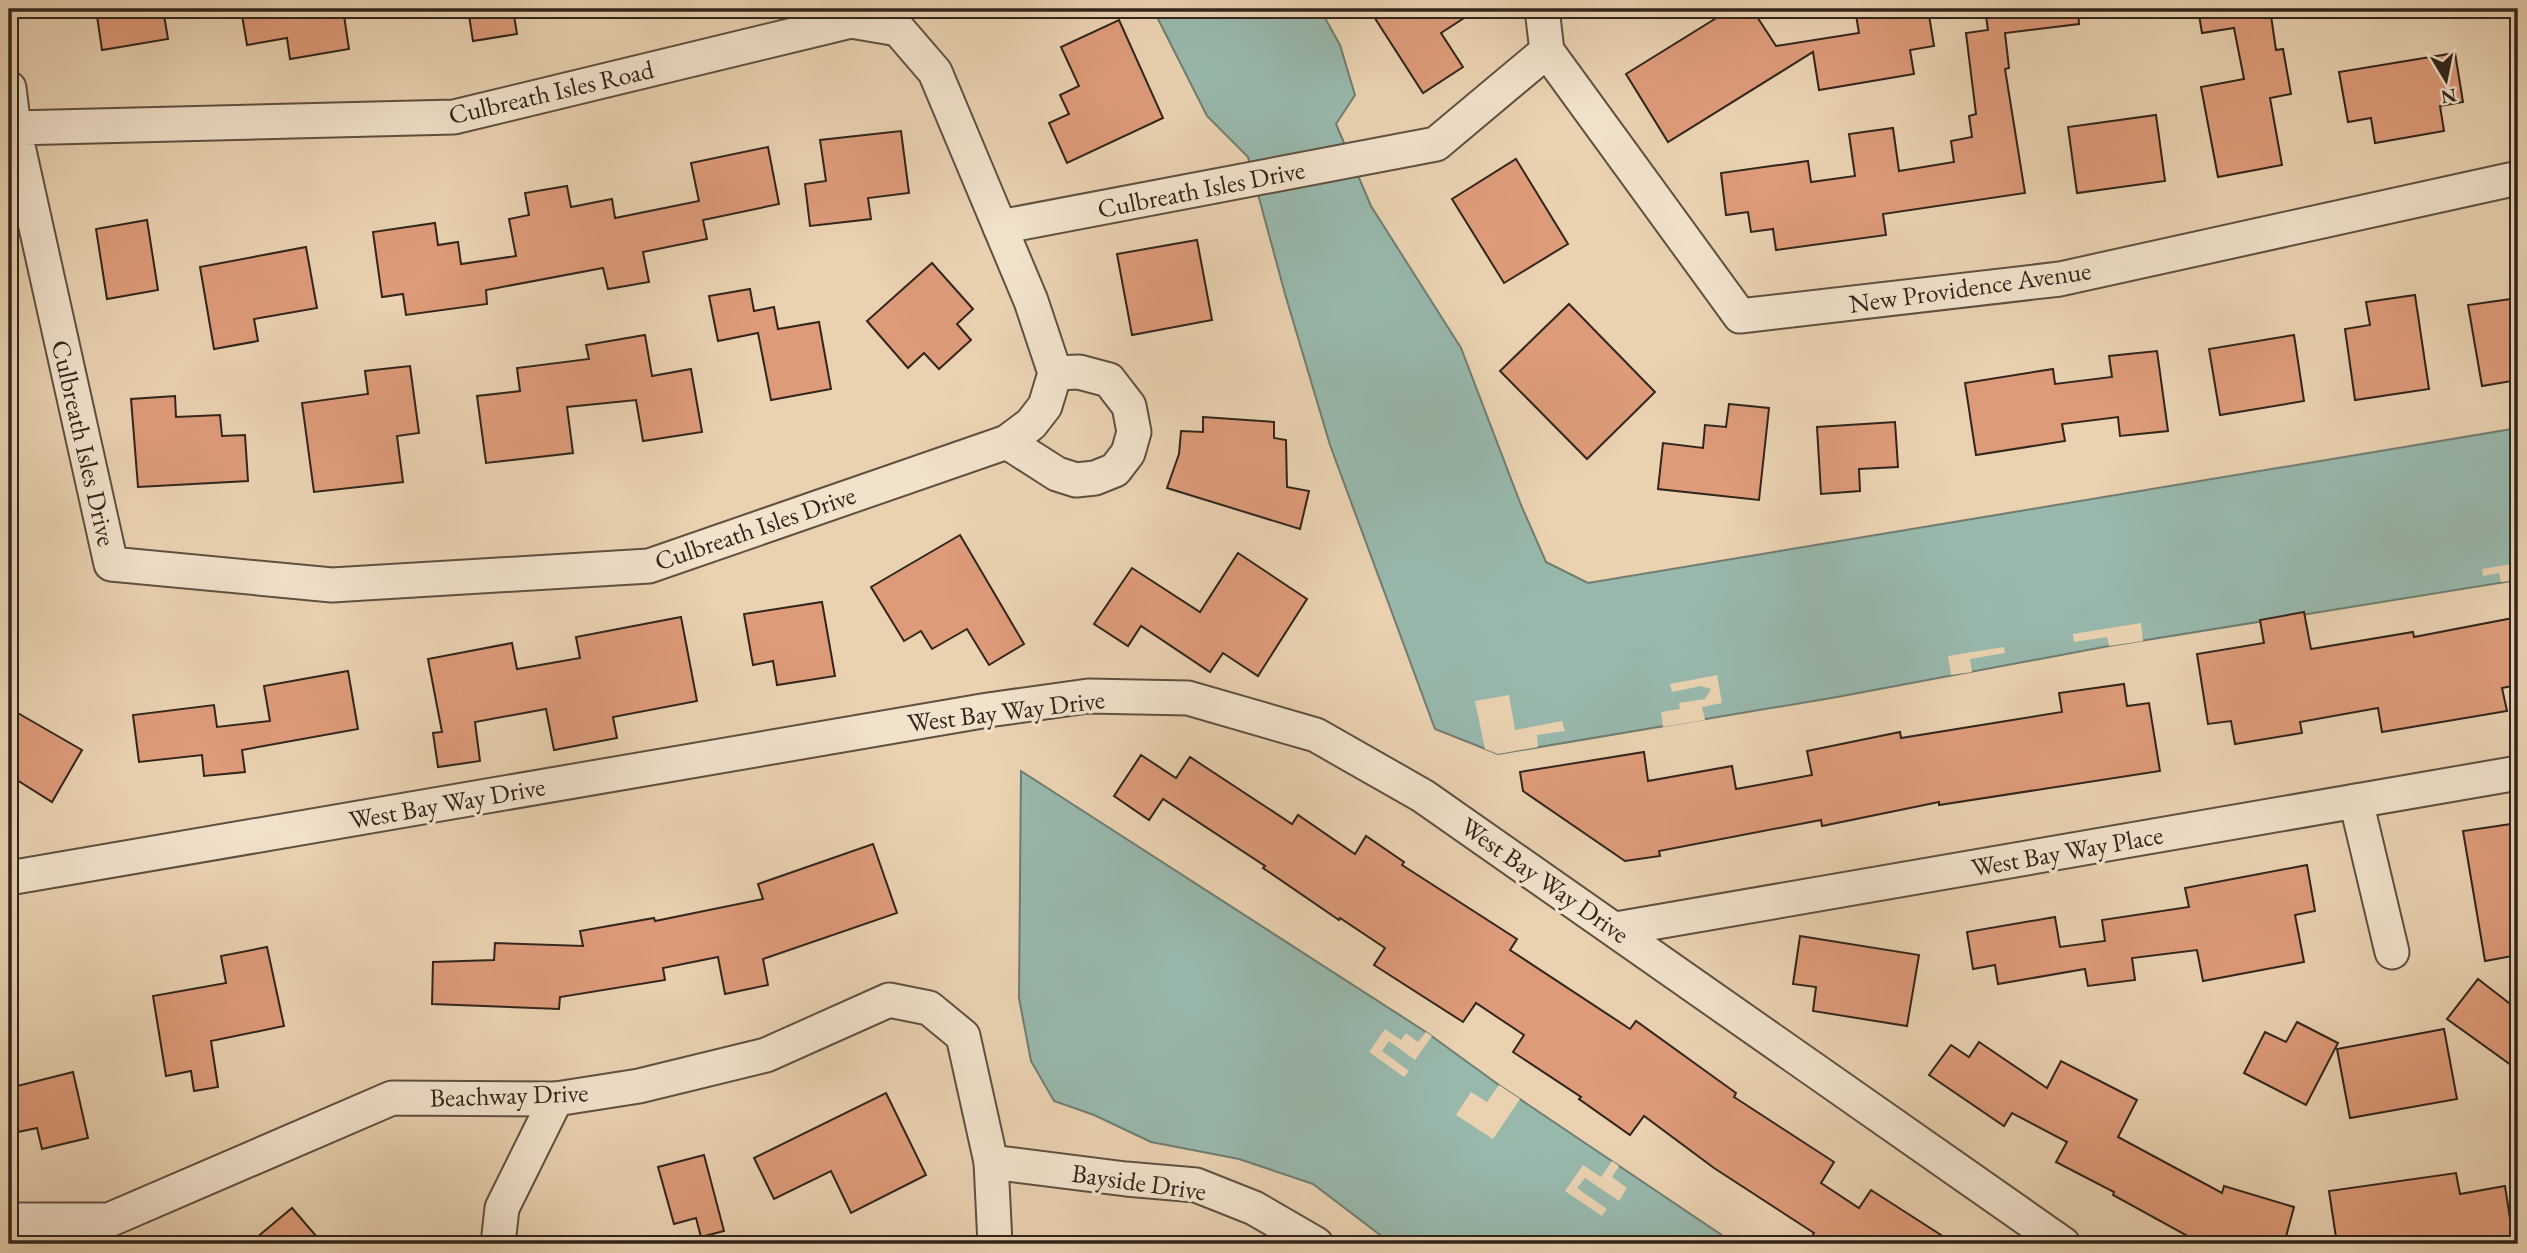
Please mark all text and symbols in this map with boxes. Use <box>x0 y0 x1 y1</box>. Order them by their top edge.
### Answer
north arrow <box>2412 46 2482 116</box>
street label: Culbreath Isles Road <box>445 52 658 132</box>
text: N <box>2439 83 2459 110</box>
street label: Culbreath Isles Drive <box>1094 152 1308 226</box>
street label: New Providence Avenue <box>1847 253 2093 321</box>
street label: Culbreath Isles Drive <box>44 337 124 549</box>
street label: Culbreath Isles Drive <box>650 478 860 578</box>
street label: West Bay Way Drive <box>905 682 1107 740</box>
street label: West Bay Way Drive <box>346 769 548 837</box>
street label: West Bay Way Drive <box>1454 809 1636 951</box>
street label: West Bay Way Place <box>1968 817 2166 885</box>
street label: Beachway Drive <box>429 1075 589 1115</box>
street label: Bayside Drive <box>1070 1156 1208 1208</box>

